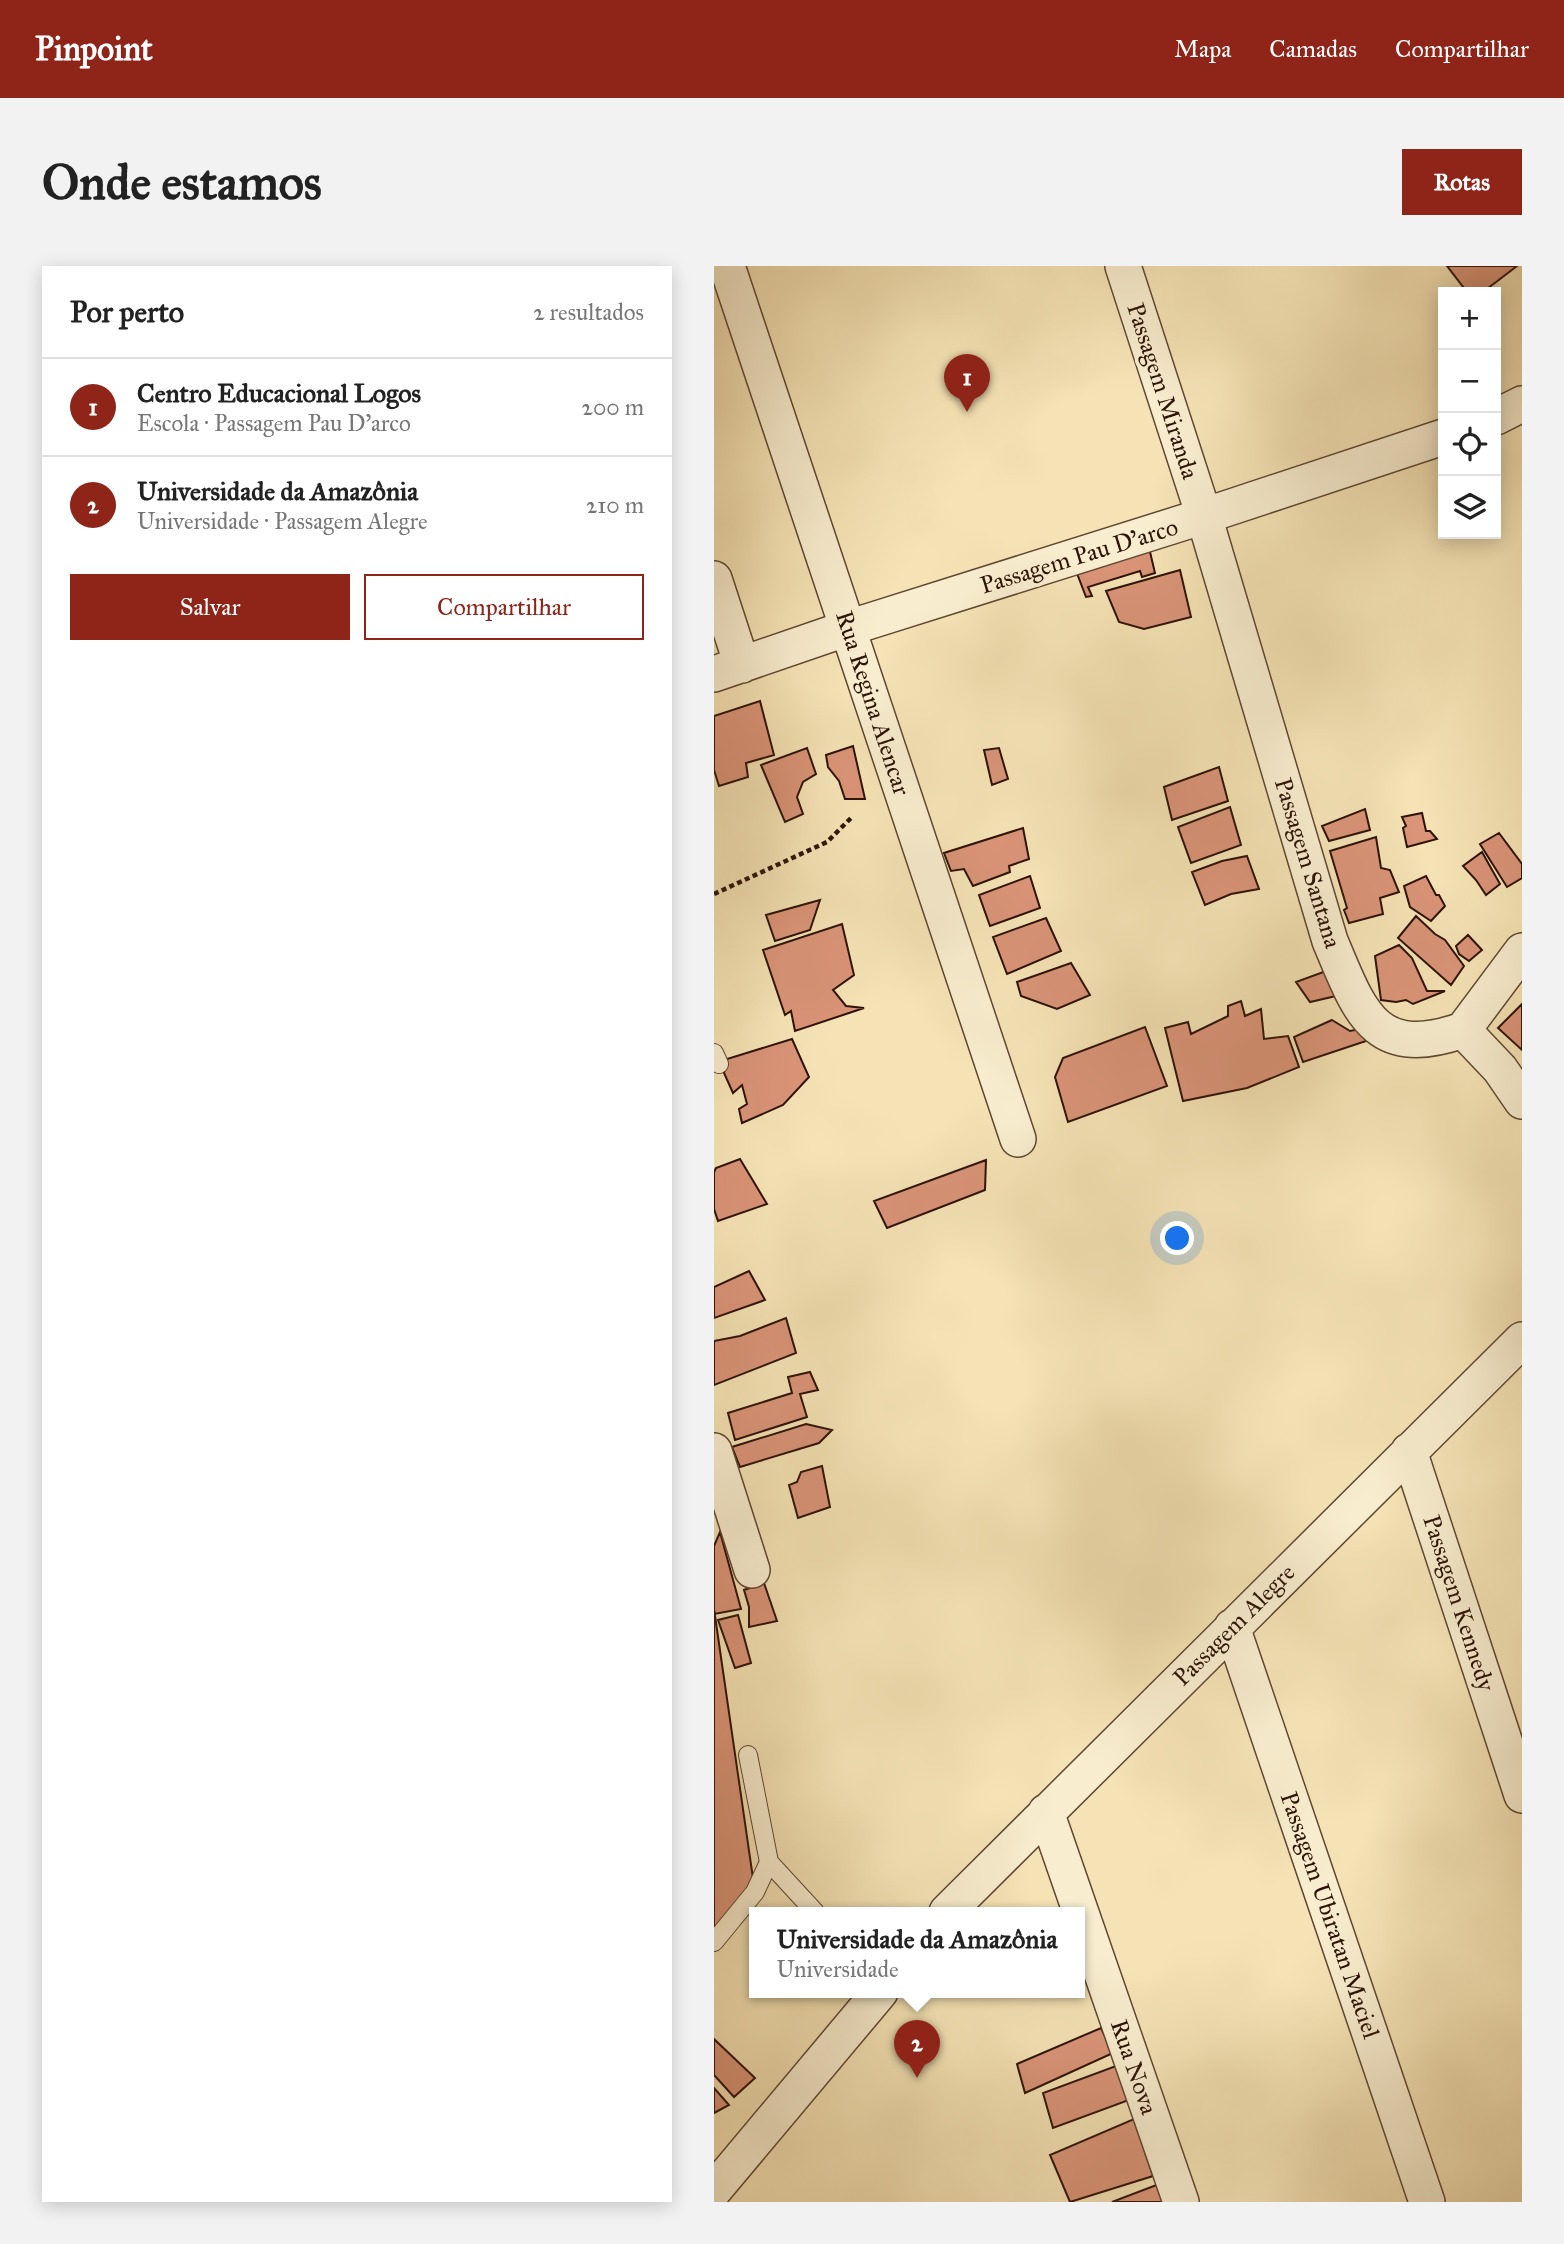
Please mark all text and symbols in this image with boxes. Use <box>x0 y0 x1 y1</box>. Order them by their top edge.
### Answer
text: Pinpoint <box>35 29 153 69</box>
text: Mapa <box>1174 34 1231 64</box>
text: Camadas <box>1269 34 1357 64</box>
text: Compartilhar <box>1395 34 1529 64</box>
button: Rotas <box>1402 149 1522 215</box>
text: Onde estamos <box>42 153 322 212</box>
map controls <box>1438 287 1501 539</box>
button: + <box>1438 287 1501 350</box>
text: Por perto <box>70 294 184 330</box>
text: 2 resultados <box>533 298 644 326</box>
street label: Passagem Miranda <box>1120 299 1206 484</box>
button: − <box>1438 350 1501 413</box>
pin: 1 <box>944 354 990 412</box>
text: Centro Educacional Logos <box>137 377 421 409</box>
text: 1 <box>88 393 98 421</box>
text: 200 m <box>582 393 644 421</box>
text: Escola · Passagem Pau D'arco <box>137 409 411 437</box>
button: locate <box>1438 413 1501 476</box>
text: Universidade da Amazônia <box>137 475 418 507</box>
button: layers <box>1438 476 1501 539</box>
text: 2 <box>87 491 99 519</box>
text: 210 m <box>586 491 644 519</box>
text: Universidade · Passagem Alegre <box>137 507 428 535</box>
street label: Passagem Pau D'arco <box>977 512 1181 600</box>
button: Salvar <box>70 574 350 640</box>
button: Compartilhar <box>364 574 644 640</box>
street label: Rua Regina Alencar <box>829 607 917 799</box>
street label: Passagem Santana <box>1268 774 1348 952</box>
your location <box>1160 1221 1194 1255</box>
street label: Passagem Kennedy <box>1416 1511 1502 1696</box>
street label: Passagem Alegre <box>1167 1558 1301 1692</box>
street label: Passagem Ubiratan Maciel <box>1274 1788 1387 2043</box>
popup <box>749 1907 1085 1998</box>
text: Universidade da Amazônia <box>776 1923 1058 1955</box>
text: Universidade <box>776 1955 899 1983</box>
street label: Rua Nova <box>1104 2016 1164 2119</box>
pin: 2 <box>894 2020 940 2078</box>

